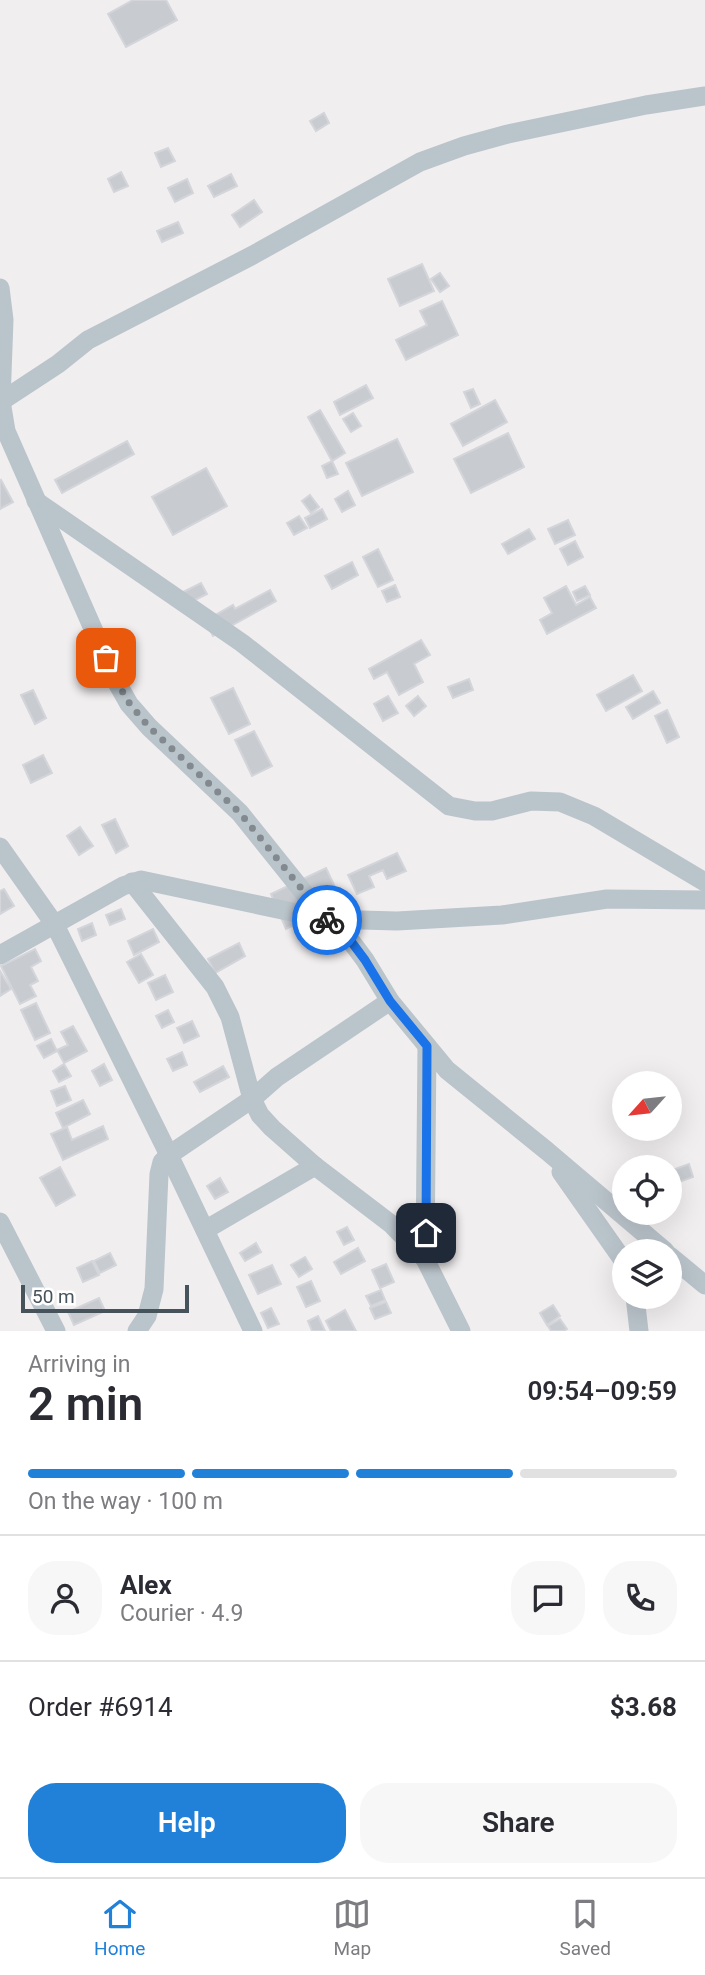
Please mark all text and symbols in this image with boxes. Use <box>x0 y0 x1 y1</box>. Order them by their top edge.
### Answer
pin <box>76 628 136 688</box>
icon: bag <box>87 639 125 677</box>
courier <box>292 885 362 955</box>
icon: bike <box>308 901 346 939</box>
north arrow <box>612 1071 682 1141</box>
map controls <box>612 1071 682 1309</box>
button: locate <box>612 1155 682 1225</box>
pin <box>396 1203 456 1263</box>
icon: home <box>407 1214 445 1252</box>
button: layers <box>612 1239 682 1309</box>
scale bar <box>21 1282 189 1314</box>
text: 50 m <box>32 1285 75 1308</box>
text: Arriving in <box>28 1351 131 1378</box>
text: 09:54–09:59 <box>527 1376 677 1406</box>
text: 2 min <box>28 1377 143 1431</box>
text: On the way · 100 m <box>28 1488 223 1515</box>
button: person <box>28 1561 102 1635</box>
button: chat <box>511 1561 585 1635</box>
button: phone <box>603 1561 677 1635</box>
text: Alex <box>120 1570 172 1600</box>
text: Courier · 4.9 <box>120 1600 243 1627</box>
text: Order #6914 <box>28 1692 173 1722</box>
text: $3.68 <box>610 1692 677 1722</box>
button: Help <box>28 1783 346 1863</box>
button: Share <box>360 1783 677 1863</box>
tab: Home <box>94 1895 145 1960</box>
tab: Map <box>333 1895 371 1960</box>
tab: Saved <box>560 1895 611 1960</box>

